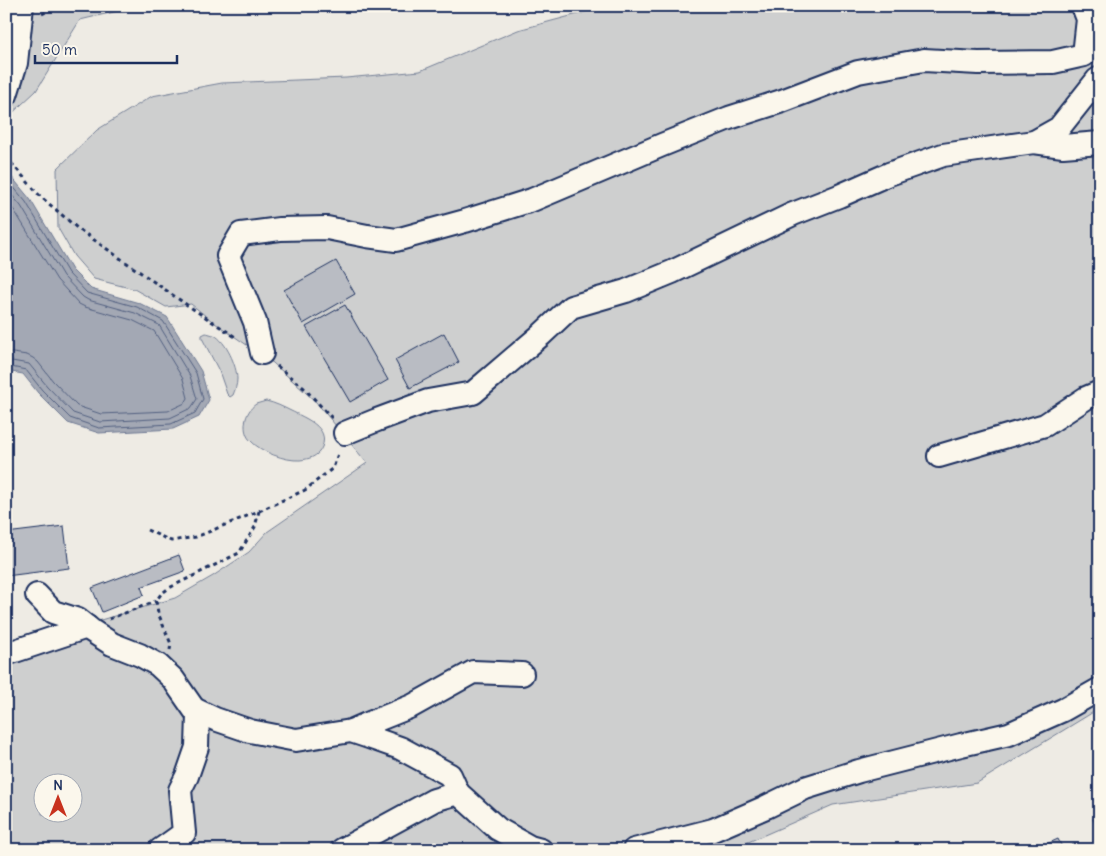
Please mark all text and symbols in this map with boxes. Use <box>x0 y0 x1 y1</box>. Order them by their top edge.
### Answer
scale bar <box>35 32 178 64</box>
text: 50 m <box>42 40 77 59</box>
north arrow <box>32 774 82 824</box>
text: N <box>53 776 63 794</box>

